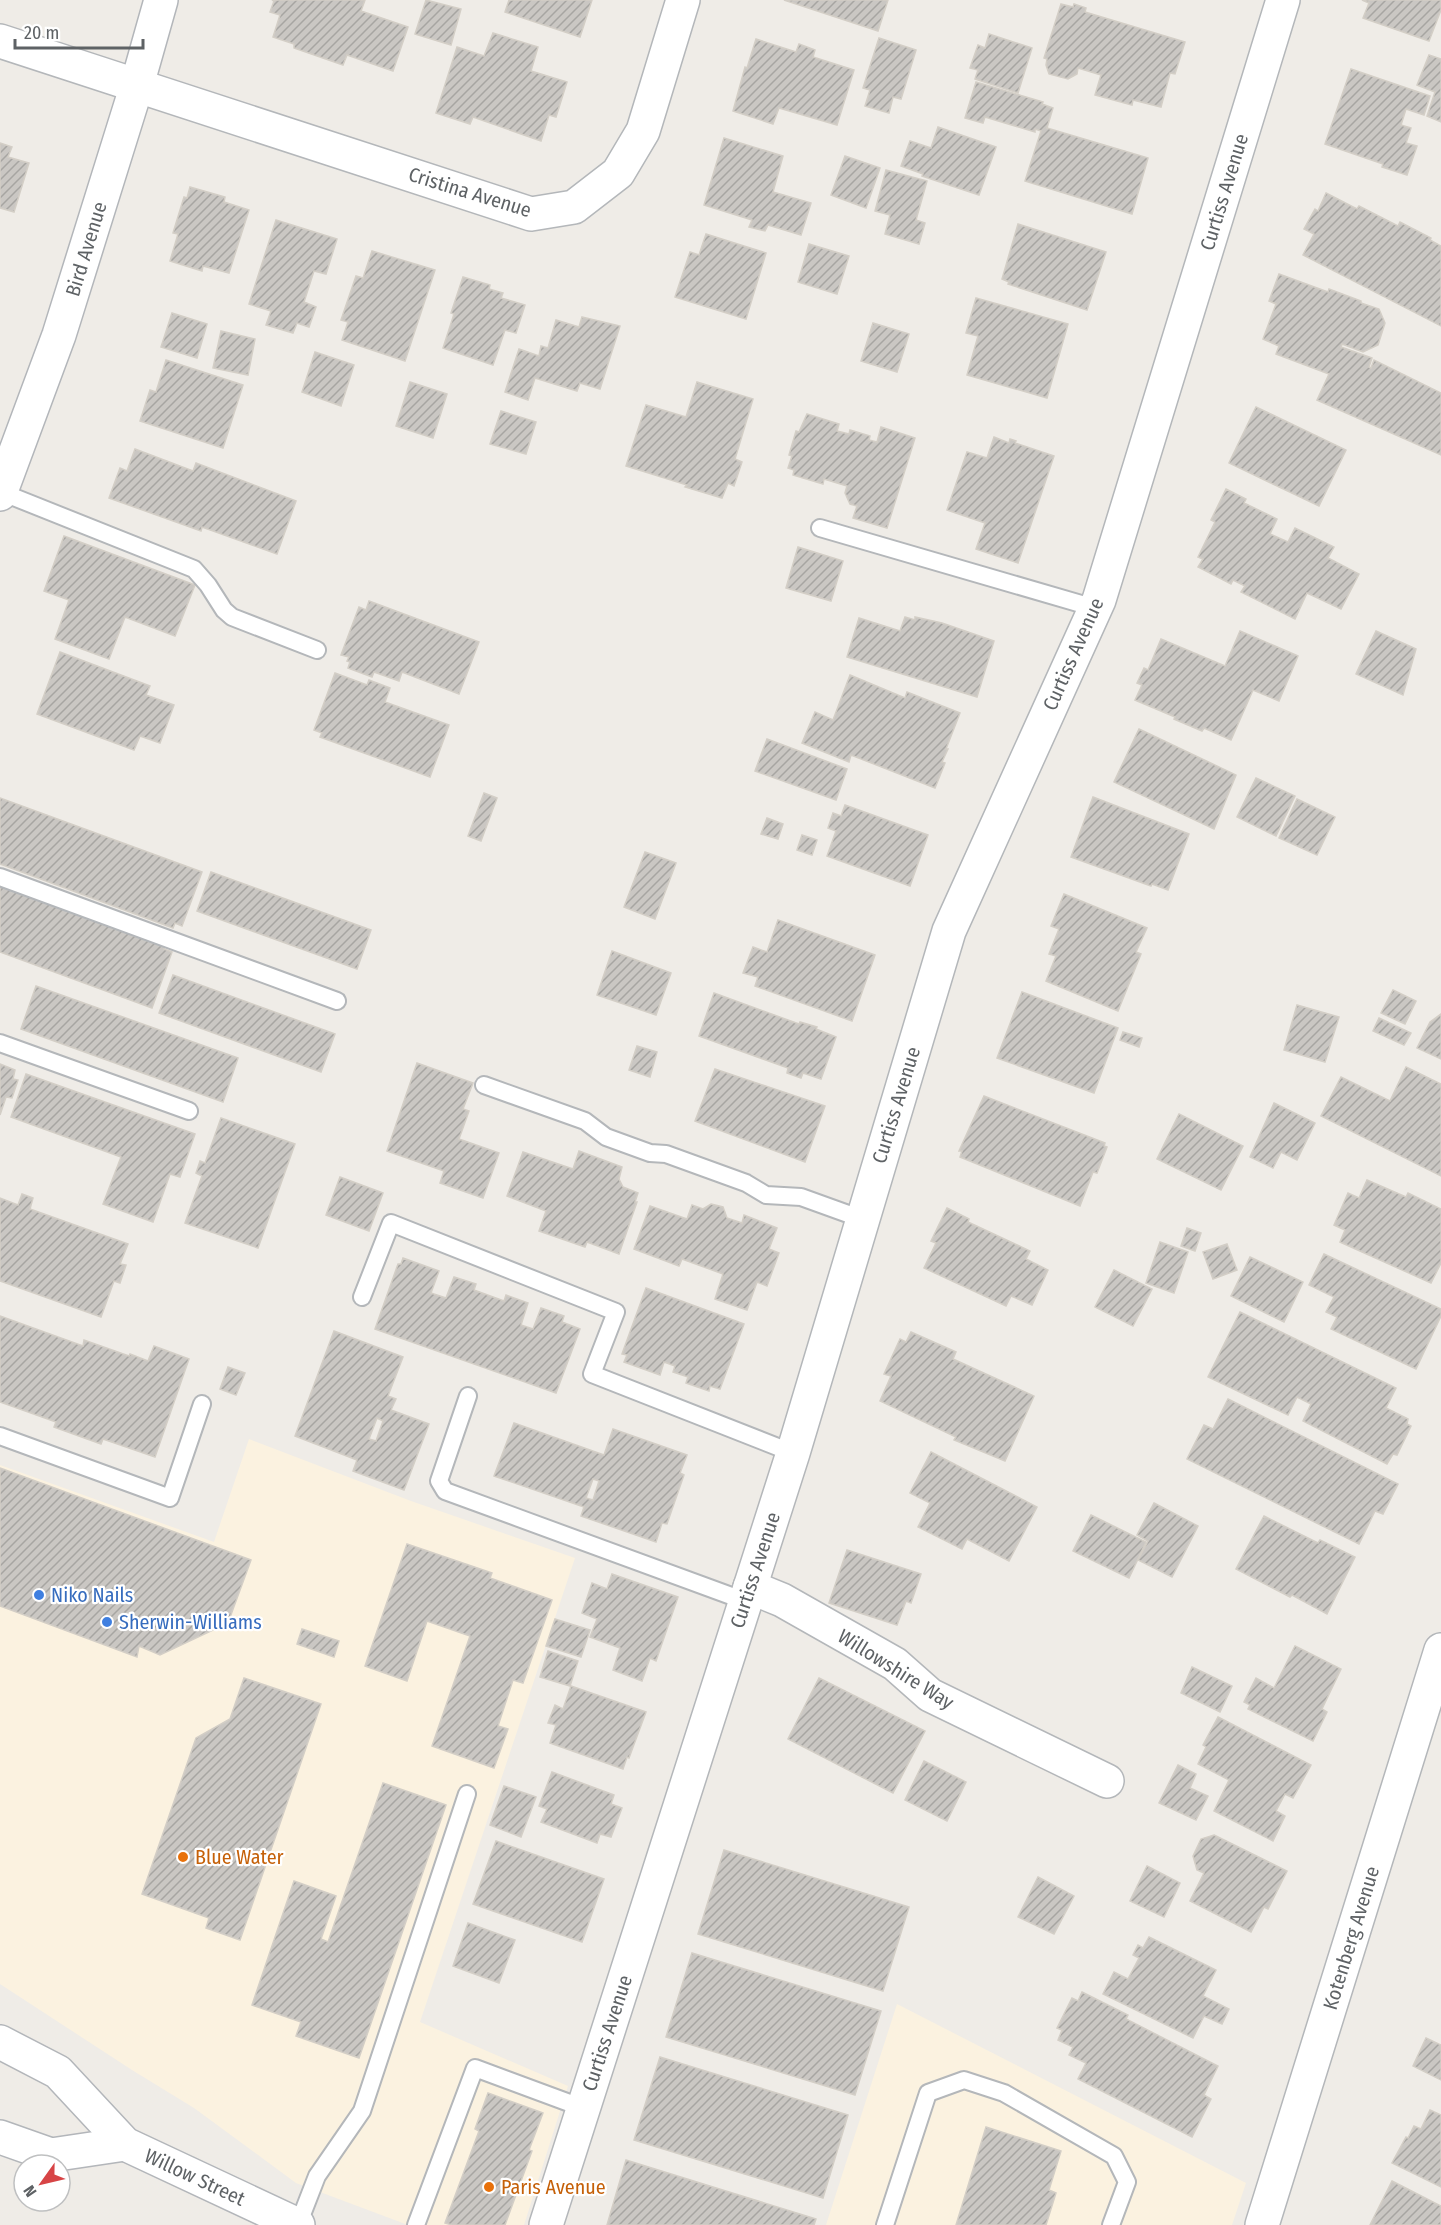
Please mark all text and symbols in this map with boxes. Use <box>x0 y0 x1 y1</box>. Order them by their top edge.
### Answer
scale bar <box>15 12 142 50</box>
text: 20 m <box>24 22 59 44</box>
street label: Curtiss Avenue <box>1195 131 1253 253</box>
street label: Cristina Avenue <box>406 162 534 222</box>
street label: Bird Avenue <box>60 199 112 299</box>
street label: Curtiss Avenue <box>1038 594 1108 714</box>
street label: Curtiss Avenue <box>867 1044 925 1166</box>
street label: Curtiss Avenue <box>725 1509 785 1631</box>
place label: Niko Nails <box>51 1583 133 1607</box>
marker: Niko Nails <box>32 1588 46 1602</box>
place label: Sherwin-Williams <box>119 1610 262 1634</box>
marker: Sherwin-Williams <box>100 1615 114 1629</box>
street label: Willowshire Way <box>834 1624 958 1714</box>
place label: Blue Water <box>195 1845 284 1869</box>
marker: Blue Water <box>176 1850 190 1864</box>
street label: Kotenberg Avenue <box>1318 1863 1384 2013</box>
street label: Curtiss Avenue <box>577 1972 637 2094</box>
street label: Willow Street <box>141 2143 249 2211</box>
north arrow <box>12 2153 72 2213</box>
place label: Paris Avenue <box>501 2175 606 2199</box>
marker: Paris Avenue <box>482 2180 496 2194</box>
text: N <box>19 2182 41 2200</box>

